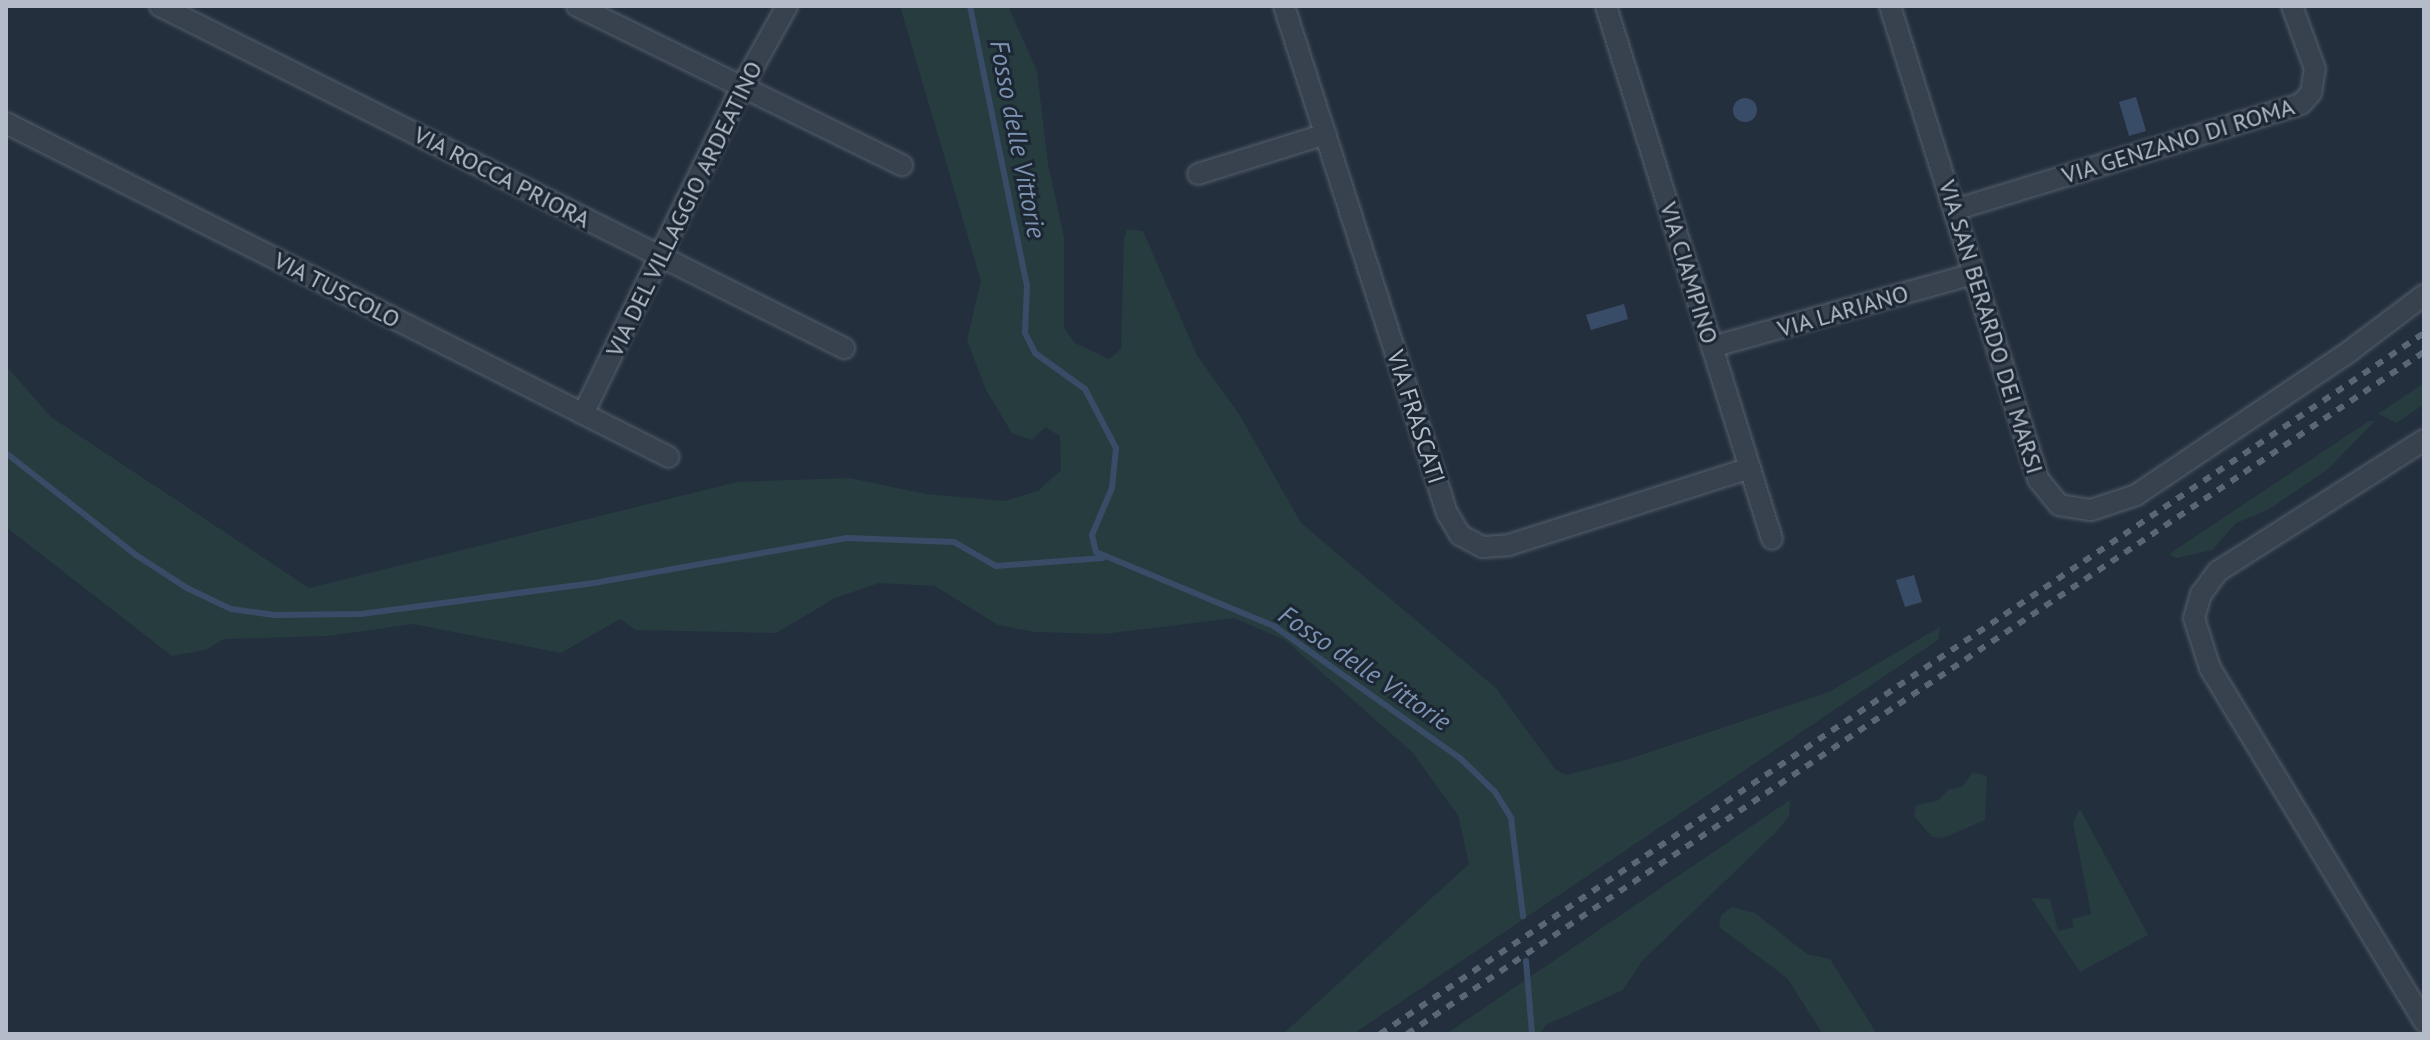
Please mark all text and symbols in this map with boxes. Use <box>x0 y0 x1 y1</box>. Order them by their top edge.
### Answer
water label: Fosso delle Vittorie <box>983 37 1053 241</box>
street label: VIA DEL VILLAGGIO ARDEATINO <box>599 55 769 363</box>
street label: VIA GENZANO DI ROMA <box>2058 92 2298 190</box>
street label: VIA ROCCA PRIORA <box>408 120 596 234</box>
street label: VIA SAN BERARDO DEI MARSI <box>1932 176 2050 478</box>
street label: VIA CIAMPINO <box>1654 198 1724 348</box>
street label: VIA TUSCOLO <box>268 246 406 334</box>
street label: VIA LARIANO <box>1774 278 1912 344</box>
street label: VIA FRASCATI <box>1381 346 1451 488</box>
water label: Fosso delle Vittorie <box>1273 599 1457 737</box>

